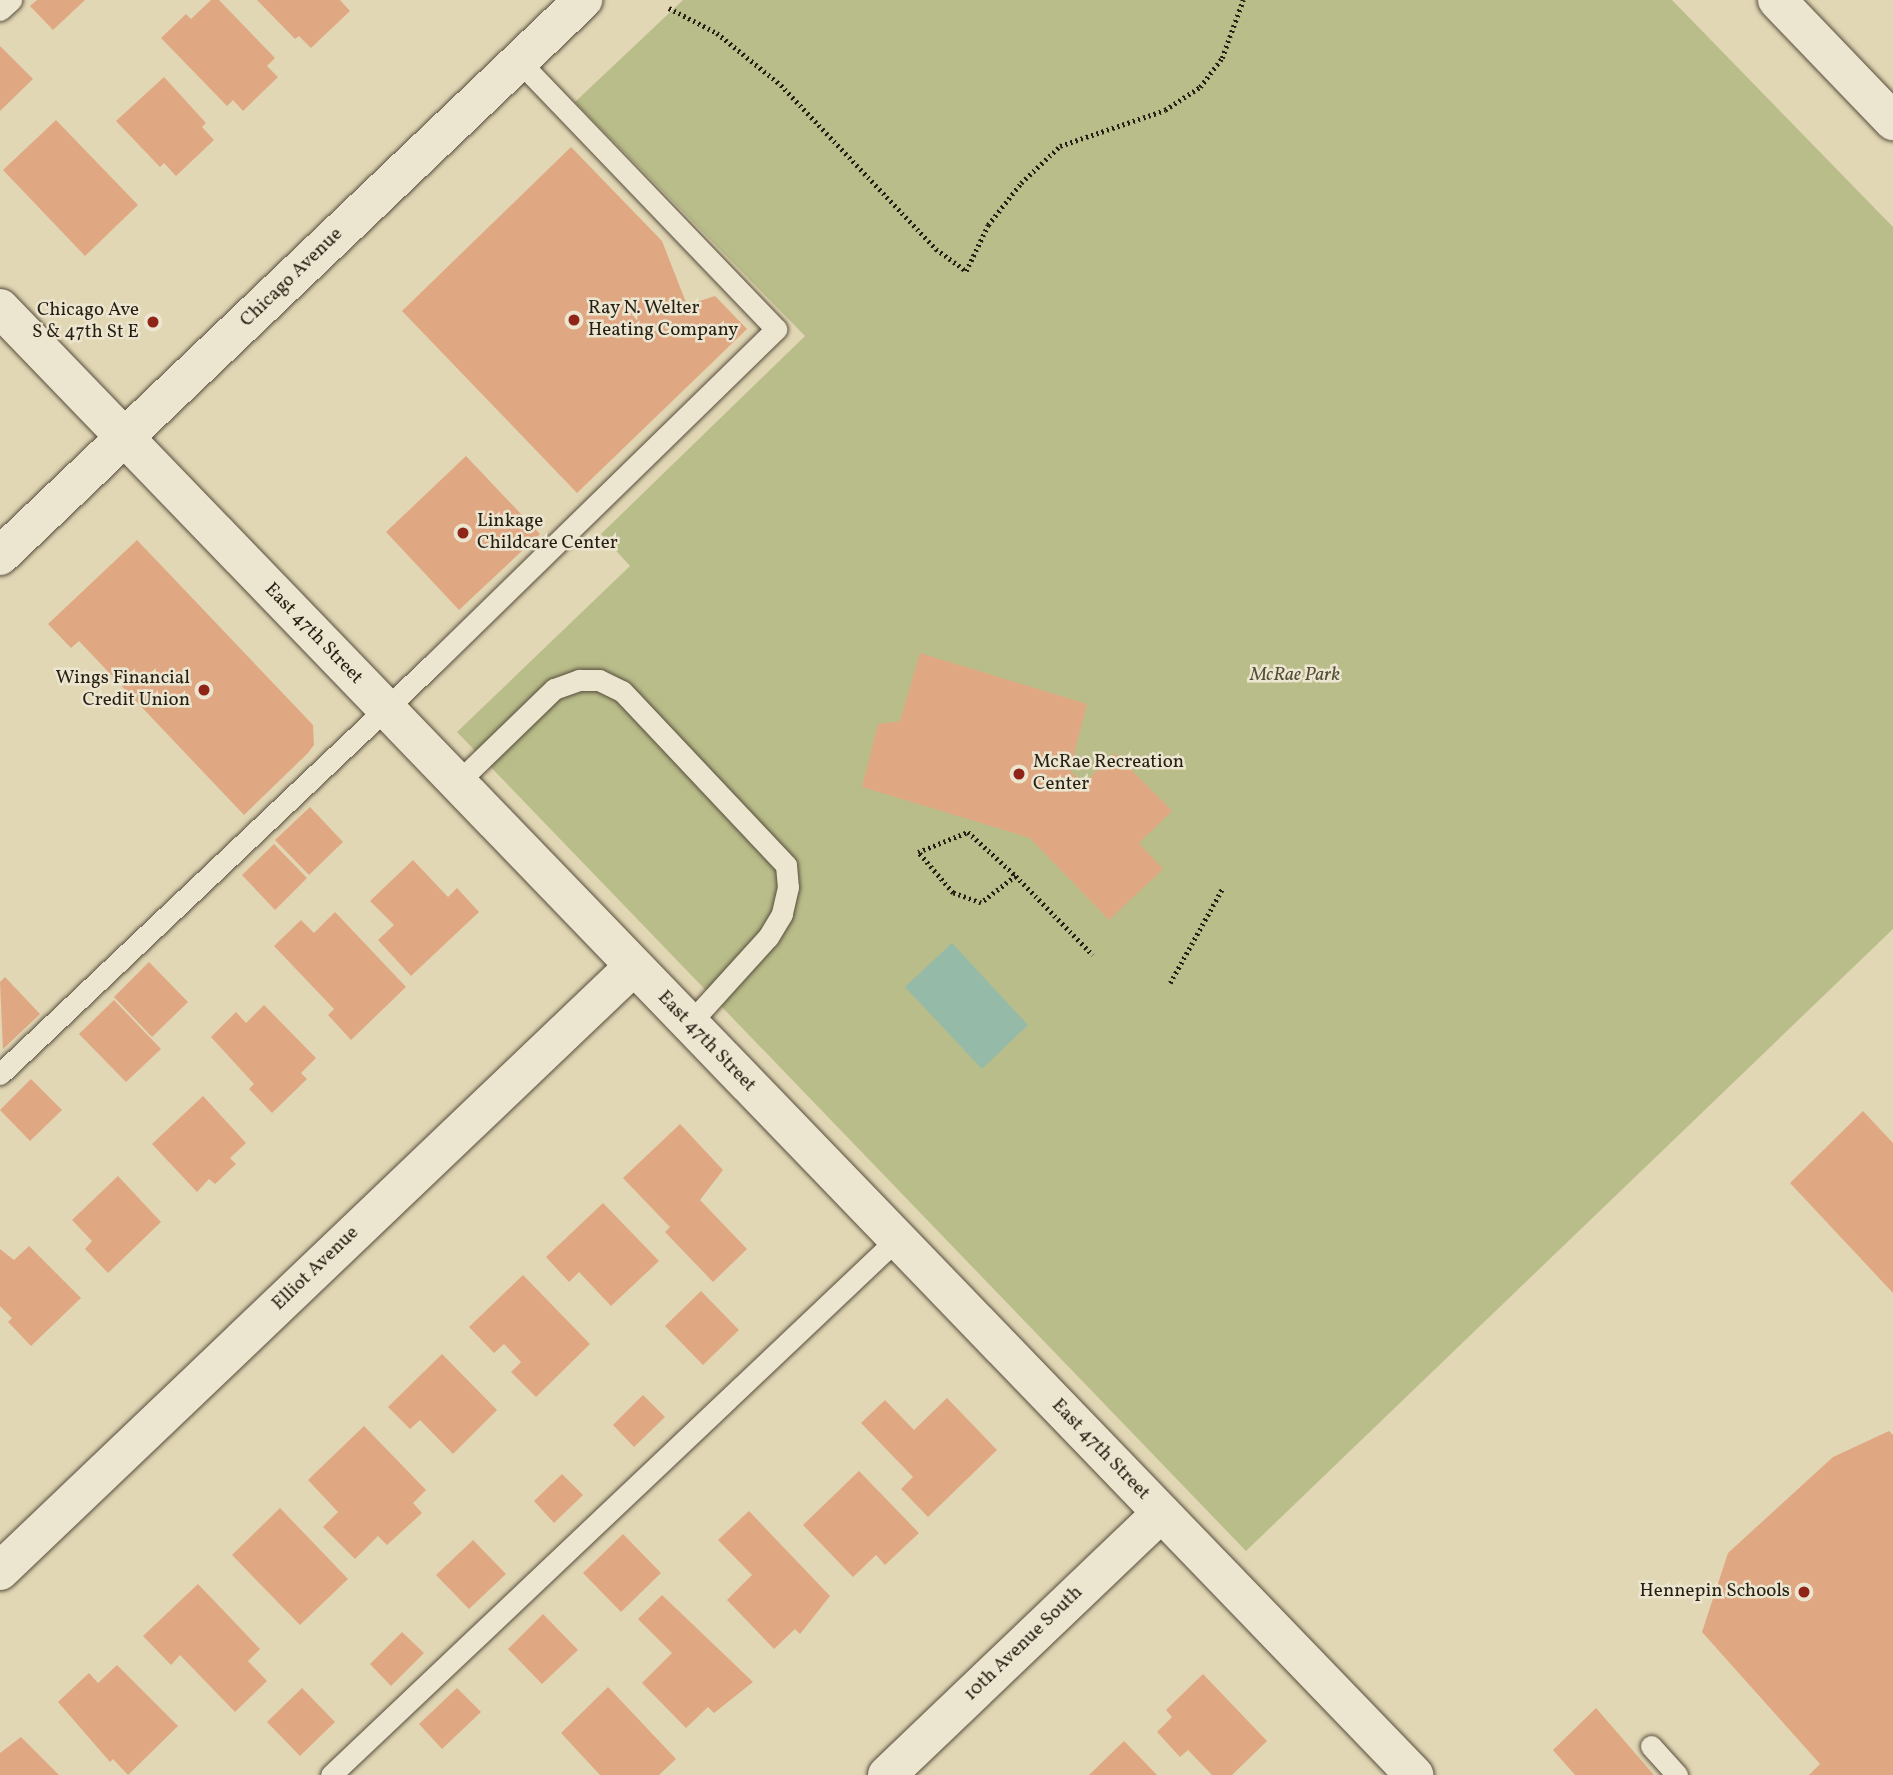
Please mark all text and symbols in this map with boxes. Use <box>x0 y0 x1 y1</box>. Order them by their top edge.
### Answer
street label: Chicago Avenue <box>236 224 348 332</box>
place label: Ray N. Welter Heating Company <box>588 298 738 342</box>
place label: Chicago Ave S & 47th St E <box>32 300 139 344</box>
marker: Ray N. Welter Heating Company <box>566 312 582 328</box>
marker: Chicago Ave S & 47th St E <box>145 314 161 330</box>
place label: Linkage Childcare Center <box>477 511 618 555</box>
marker: Linkage Childcare Center <box>455 525 471 541</box>
street label: East 47th Street <box>259 579 367 689</box>
park label: McRae Park <box>1250 665 1340 687</box>
place label: Wings Financial Credit Union <box>55 668 190 712</box>
marker: Wings Financial Credit Union <box>196 682 212 698</box>
place label: McRae Recreation Center <box>1033 752 1184 796</box>
marker: McRae Recreation Center <box>1011 766 1027 782</box>
street label: East 47th Street <box>652 987 760 1097</box>
street label: Elliot Avenue <box>268 1222 364 1316</box>
street label: East 47th Street <box>1046 1395 1154 1505</box>
place label: Hennepin Schools <box>1640 1581 1790 1603</box>
street label: 10th Avenue South <box>960 1582 1088 1706</box>
marker: Hennepin Schools <box>1796 1584 1812 1600</box>

